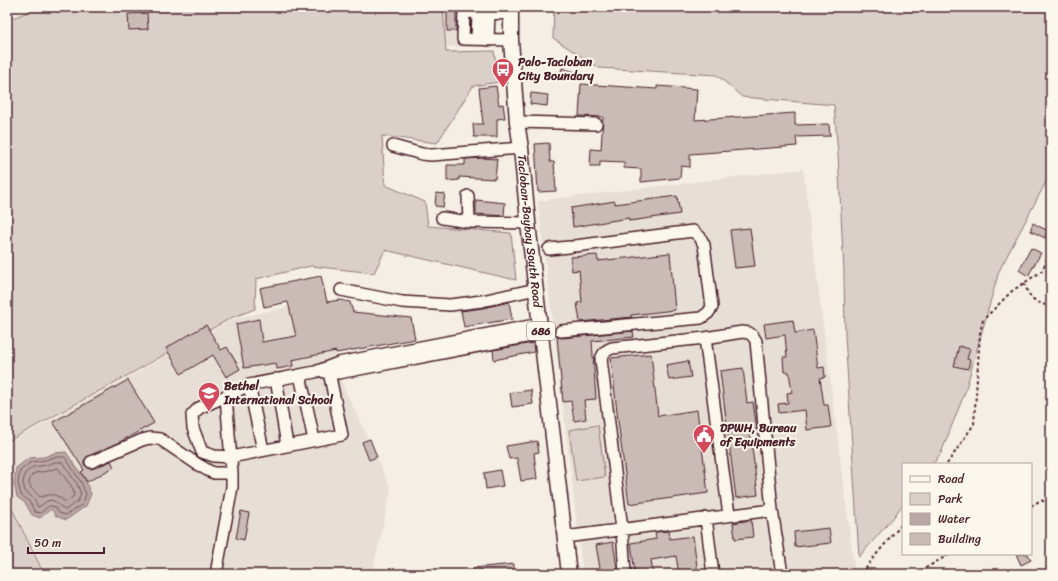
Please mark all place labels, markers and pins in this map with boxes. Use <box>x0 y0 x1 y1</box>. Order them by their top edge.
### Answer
place label: Palo-Tacloban City Boundary <box>517 51 594 87</box>
bus stop icon: Palo-Tacloban City Boundary <box>490 56 516 89</box>
place label: Bethel International School <box>223 375 334 411</box>
school or university icon: Bethel International School <box>196 380 222 413</box>
place label: DPWH, Bureau of Equipments <box>720 417 797 453</box>
public building icon: DPWH, Bureau of Equipments <box>691 422 717 455</box>

